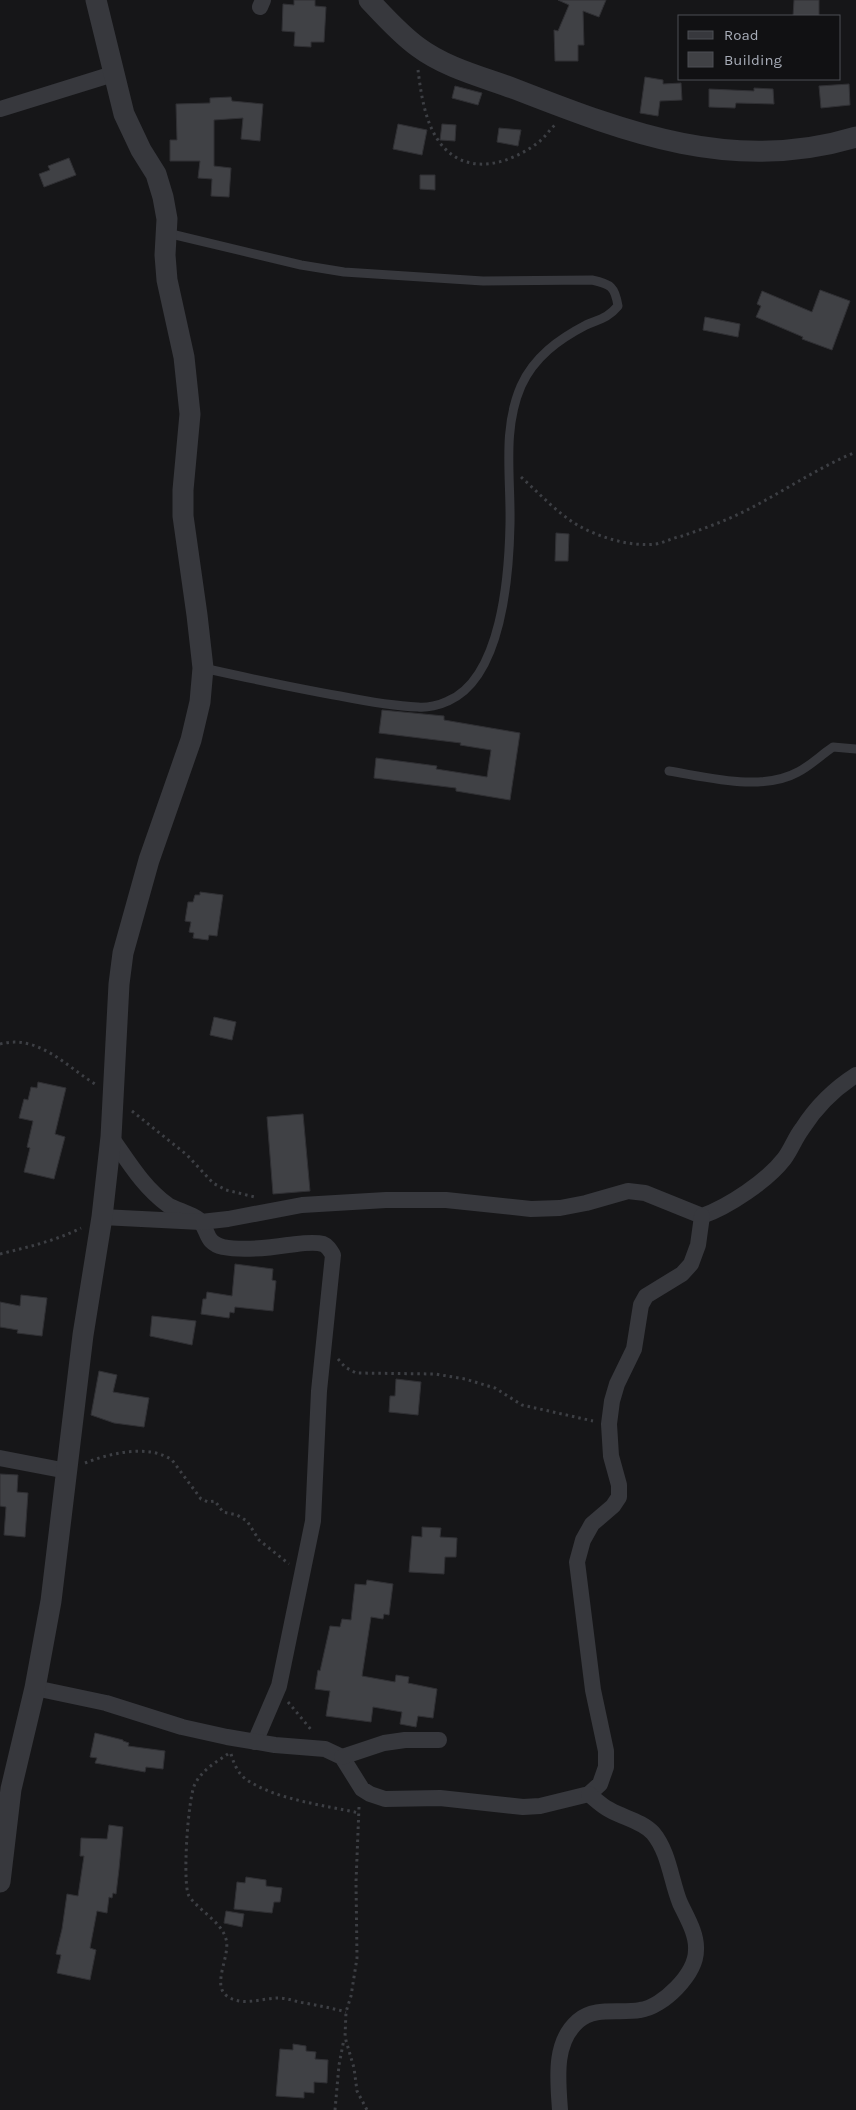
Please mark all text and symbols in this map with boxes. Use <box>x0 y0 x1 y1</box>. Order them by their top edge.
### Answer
legend <box>678 15 841 80</box>
text: Road <box>724 26 759 44</box>
text: Building <box>724 51 782 69</box>

